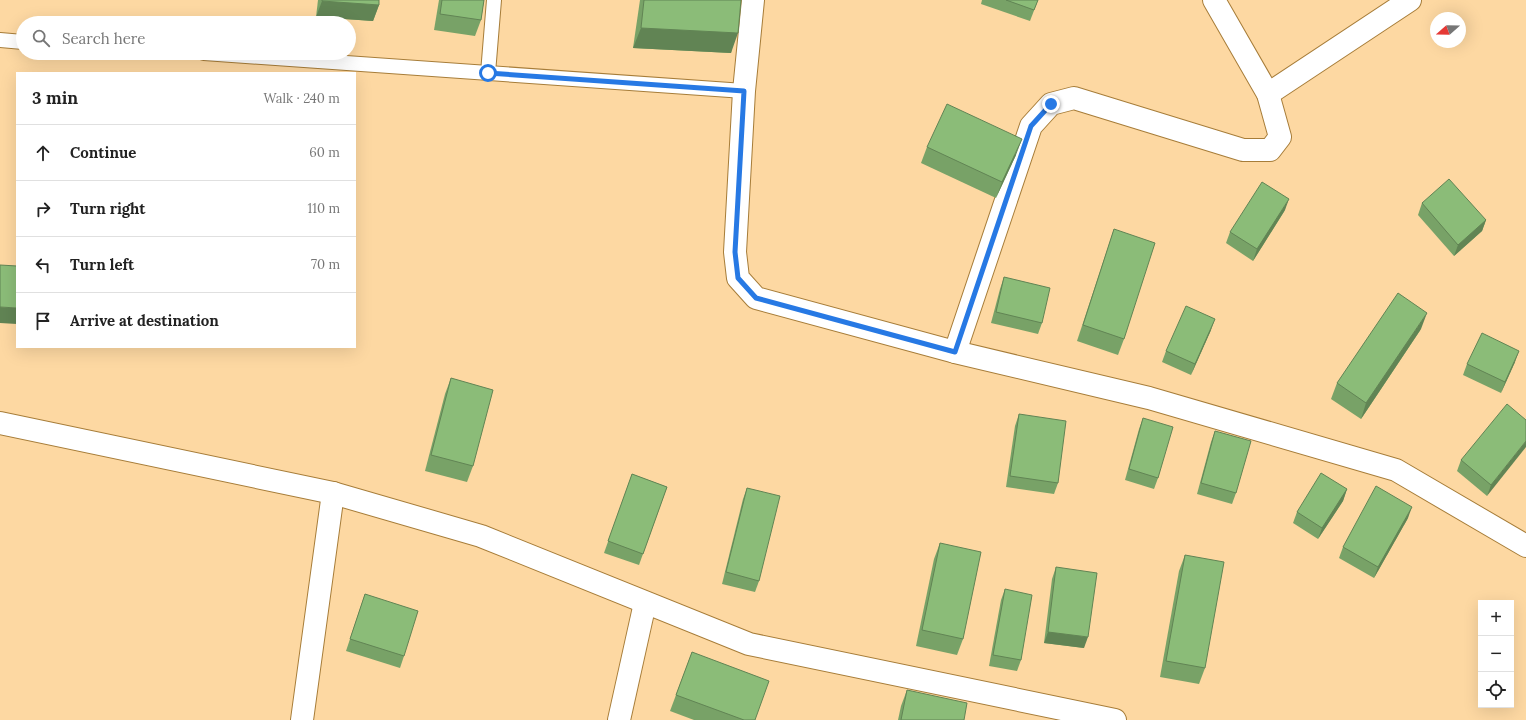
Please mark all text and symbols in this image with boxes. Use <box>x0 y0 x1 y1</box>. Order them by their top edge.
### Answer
north arrow <box>1430 12 1466 48</box>
search box <box>16 16 356 60</box>
icon: search <box>30 27 52 49</box>
text: Search here <box>62 29 145 48</box>
route start <box>479 64 497 82</box>
text: 3 min <box>32 87 78 109</box>
text: Walk · 240 m <box>263 90 340 107</box>
route end <box>1042 95 1060 113</box>
icon: ahead <box>32 142 54 164</box>
text: Continue <box>70 143 136 162</box>
text: 60 m <box>309 144 340 161</box>
icon: right <box>32 198 54 220</box>
text: Turn right <box>70 199 146 218</box>
text: 110 m <box>307 200 340 217</box>
icon: left <box>32 254 54 276</box>
text: Turn left <box>70 255 134 274</box>
text: 70 m <box>311 256 340 273</box>
icon: arrive <box>32 310 54 332</box>
text: Arrive at destination <box>70 311 219 330</box>
map controls <box>1478 600 1514 708</box>
button: + <box>1478 600 1514 636</box>
button: − <box>1478 636 1514 672</box>
button: locate <box>1478 672 1514 708</box>

